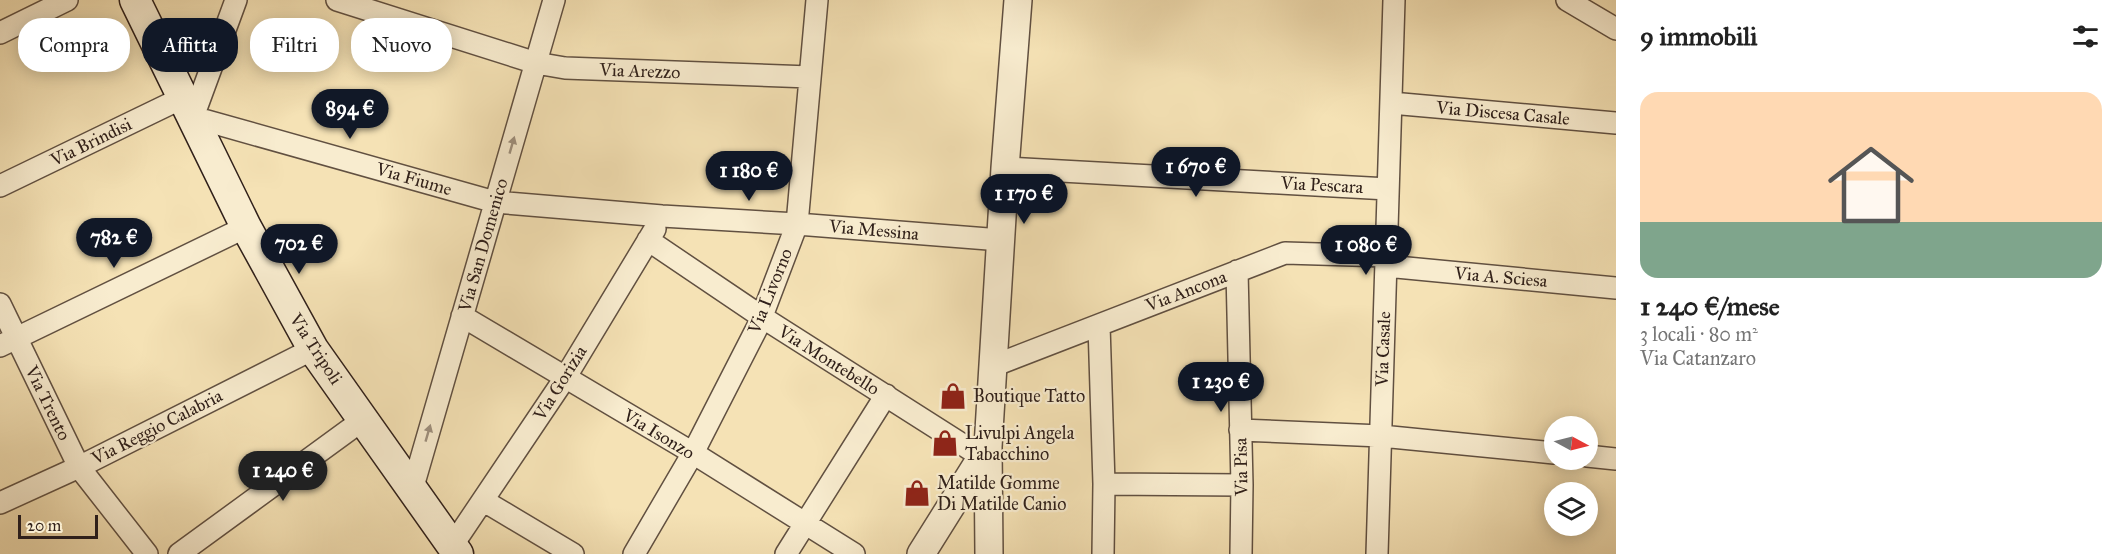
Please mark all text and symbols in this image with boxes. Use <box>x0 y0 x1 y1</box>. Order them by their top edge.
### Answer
chip: Compra <box>18 18 130 72</box>
chip: Affitta <box>142 18 238 72</box>
chip: Filtri <box>250 18 339 72</box>
chip: Nuovo <box>351 18 452 72</box>
text: 9 immobili <box>1640 20 1757 52</box>
icon: filters <box>2069 20 2102 53</box>
street label: Via Arezzo <box>598 59 681 83</box>
pin: 894 € <box>308 89 392 140</box>
text: 894 € <box>326 96 374 120</box>
street label: Via Discesa Casale <box>1434 96 1571 130</box>
street label: Via Brindisi <box>46 113 135 172</box>
icon: home <box>1817 131 1925 239</box>
one-way arrow <box>508 136 517 154</box>
pin: 1 670 € <box>1141 147 1251 198</box>
pin: 1 180 € <box>694 151 804 202</box>
text: 1 670 € <box>1165 154 1227 178</box>
street label: Via Fiume <box>373 157 454 200</box>
text: 1 180 € <box>720 158 778 182</box>
street label: Via Pescara <box>1279 172 1364 198</box>
pin: 1 170 € <box>969 174 1079 225</box>
street label: Via San Domenico <box>453 176 513 315</box>
text: 1 170 € <box>995 181 1053 205</box>
street label: Via Messina <box>827 215 920 245</box>
pin: 782 € <box>72 218 156 269</box>
pin: 702 € <box>257 224 341 275</box>
text: 782 € <box>90 225 138 249</box>
pin: 1 080 € <box>1311 225 1421 276</box>
text: 702 € <box>275 231 323 255</box>
text: 1 080 € <box>1335 232 1397 256</box>
street label: Via Livorno <box>743 245 797 338</box>
street label: Via A. Sciesa <box>1453 262 1549 292</box>
street label: Via Ancona <box>1141 265 1230 317</box>
text: 1 240 €/mese <box>1640 290 1780 322</box>
street label: Via Tripoli <box>284 308 347 389</box>
street label: Via Casale <box>1371 311 1395 388</box>
street label: Via Montebello <box>774 320 884 400</box>
text: 3 locali · 80 m² <box>1640 322 1758 346</box>
street label: Via Gorizia <box>528 341 592 425</box>
text: Via Catanzaro <box>1640 346 1756 370</box>
street label: Via Trento <box>20 361 75 444</box>
pin: 1 230 € <box>1166 362 1276 413</box>
text: 1 230 € <box>1192 369 1250 393</box>
shop icon: Boutique Tatto <box>938 381 968 411</box>
street label: Via Reggio Calabria <box>87 384 227 471</box>
place label: Boutique Tatto <box>973 385 1085 408</box>
street label: Via Isonzo <box>618 404 699 464</box>
north arrow <box>1544 416 1598 470</box>
map controls <box>1544 416 1598 536</box>
place label: Livulpi Angela Tabacchino <box>965 422 1075 465</box>
one-way arrow <box>424 424 433 442</box>
shop icon: Livulpi Angela Tabacchino <box>930 428 960 458</box>
street label: Via Pisa <box>1229 437 1253 497</box>
pin: 1 240 € <box>228 451 338 502</box>
text: 1 240 € <box>252 458 314 482</box>
place label: Matilde Gomme Di Matilde Canio <box>937 472 1066 515</box>
shop icon: Matilde Gomme Di Matilde Canio <box>902 478 932 508</box>
button: layers <box>1544 482 1598 536</box>
scale bar <box>18 512 98 540</box>
text: 20 m <box>27 516 61 535</box>

